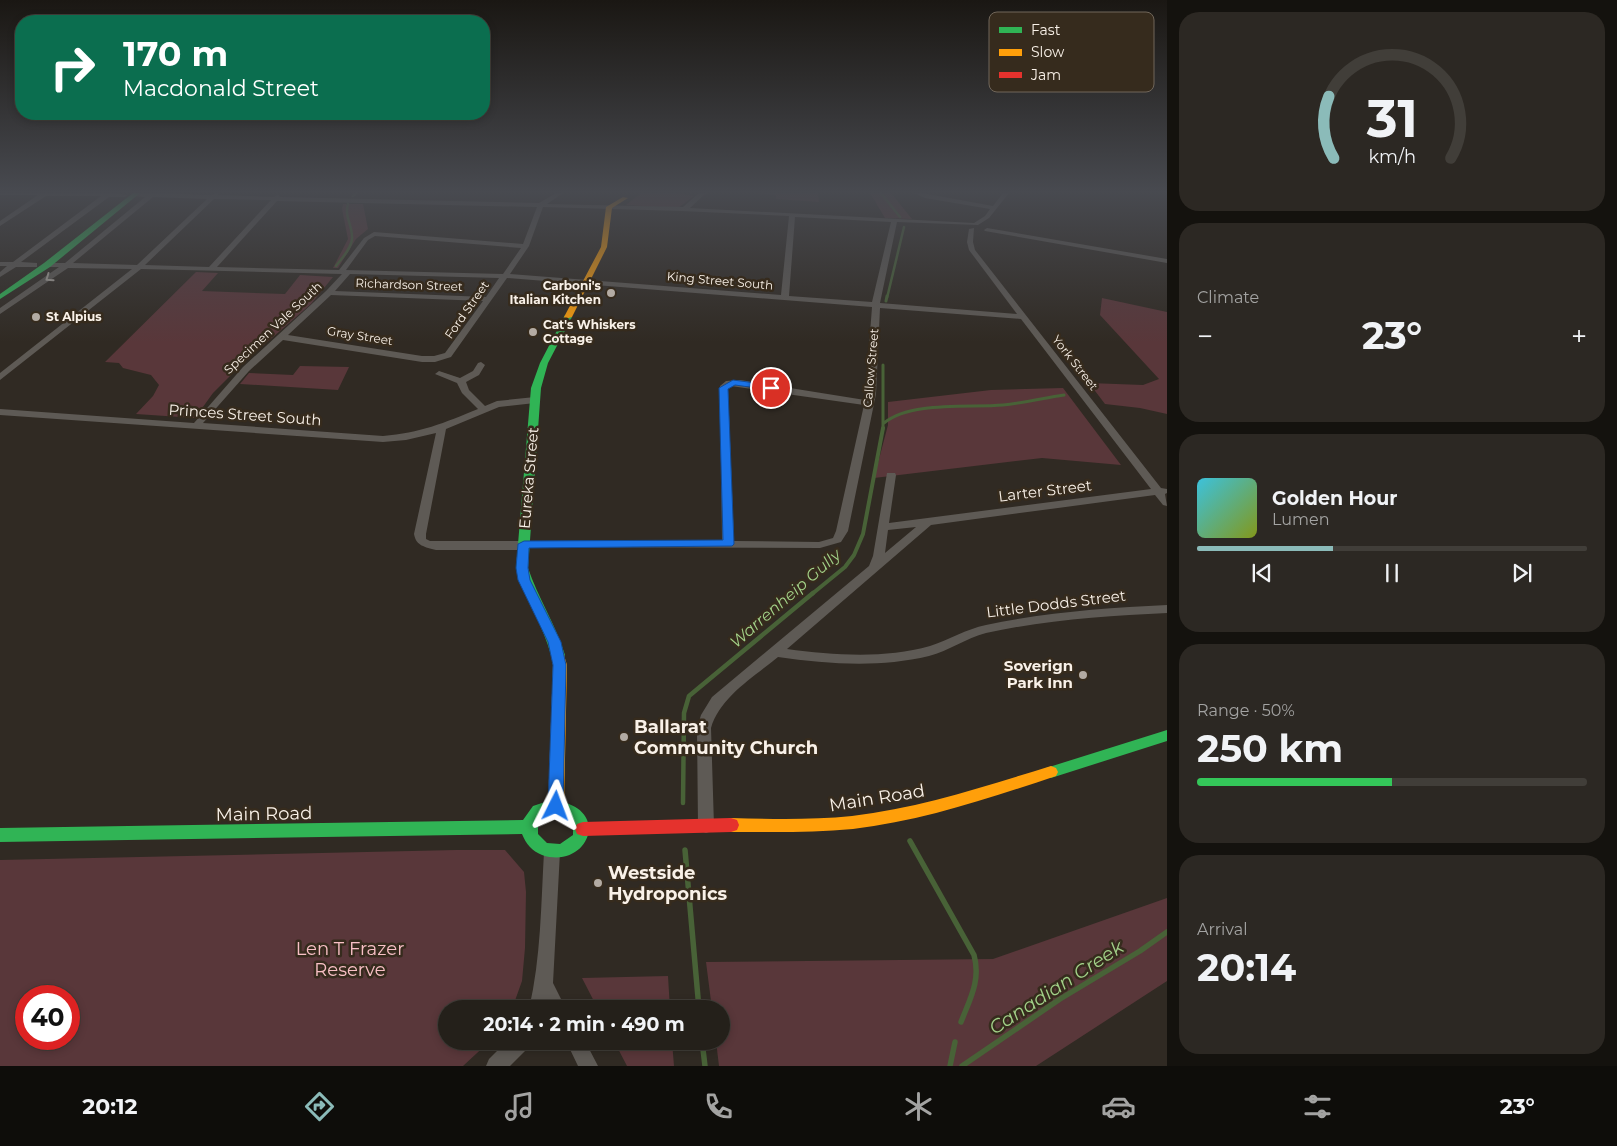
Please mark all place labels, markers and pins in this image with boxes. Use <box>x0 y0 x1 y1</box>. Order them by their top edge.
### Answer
place label: Carboni's Italian Kitchen <box>510 278 602 307</box>
marker: Carboni's Italian Kitchen <box>605 287 617 299</box>
place label: St Alpius <box>46 309 102 324</box>
marker: St Alpius <box>30 311 42 323</box>
place label: Cat's Whiskers Cottage <box>543 317 636 346</box>
marker: Cat's Whiskers Cottage <box>527 326 539 338</box>
pin <box>750 367 792 409</box>
place label: Soverign Park Inn <box>1004 656 1073 692</box>
marker: Soverign Park Inn <box>1077 669 1089 681</box>
place label: Ballarat Community Church <box>634 716 818 759</box>
marker: Ballarat Community Church <box>618 731 630 743</box>
place label: Westside Hydroponics <box>608 862 728 905</box>
marker: Westside Hydroponics <box>592 877 604 889</box>

